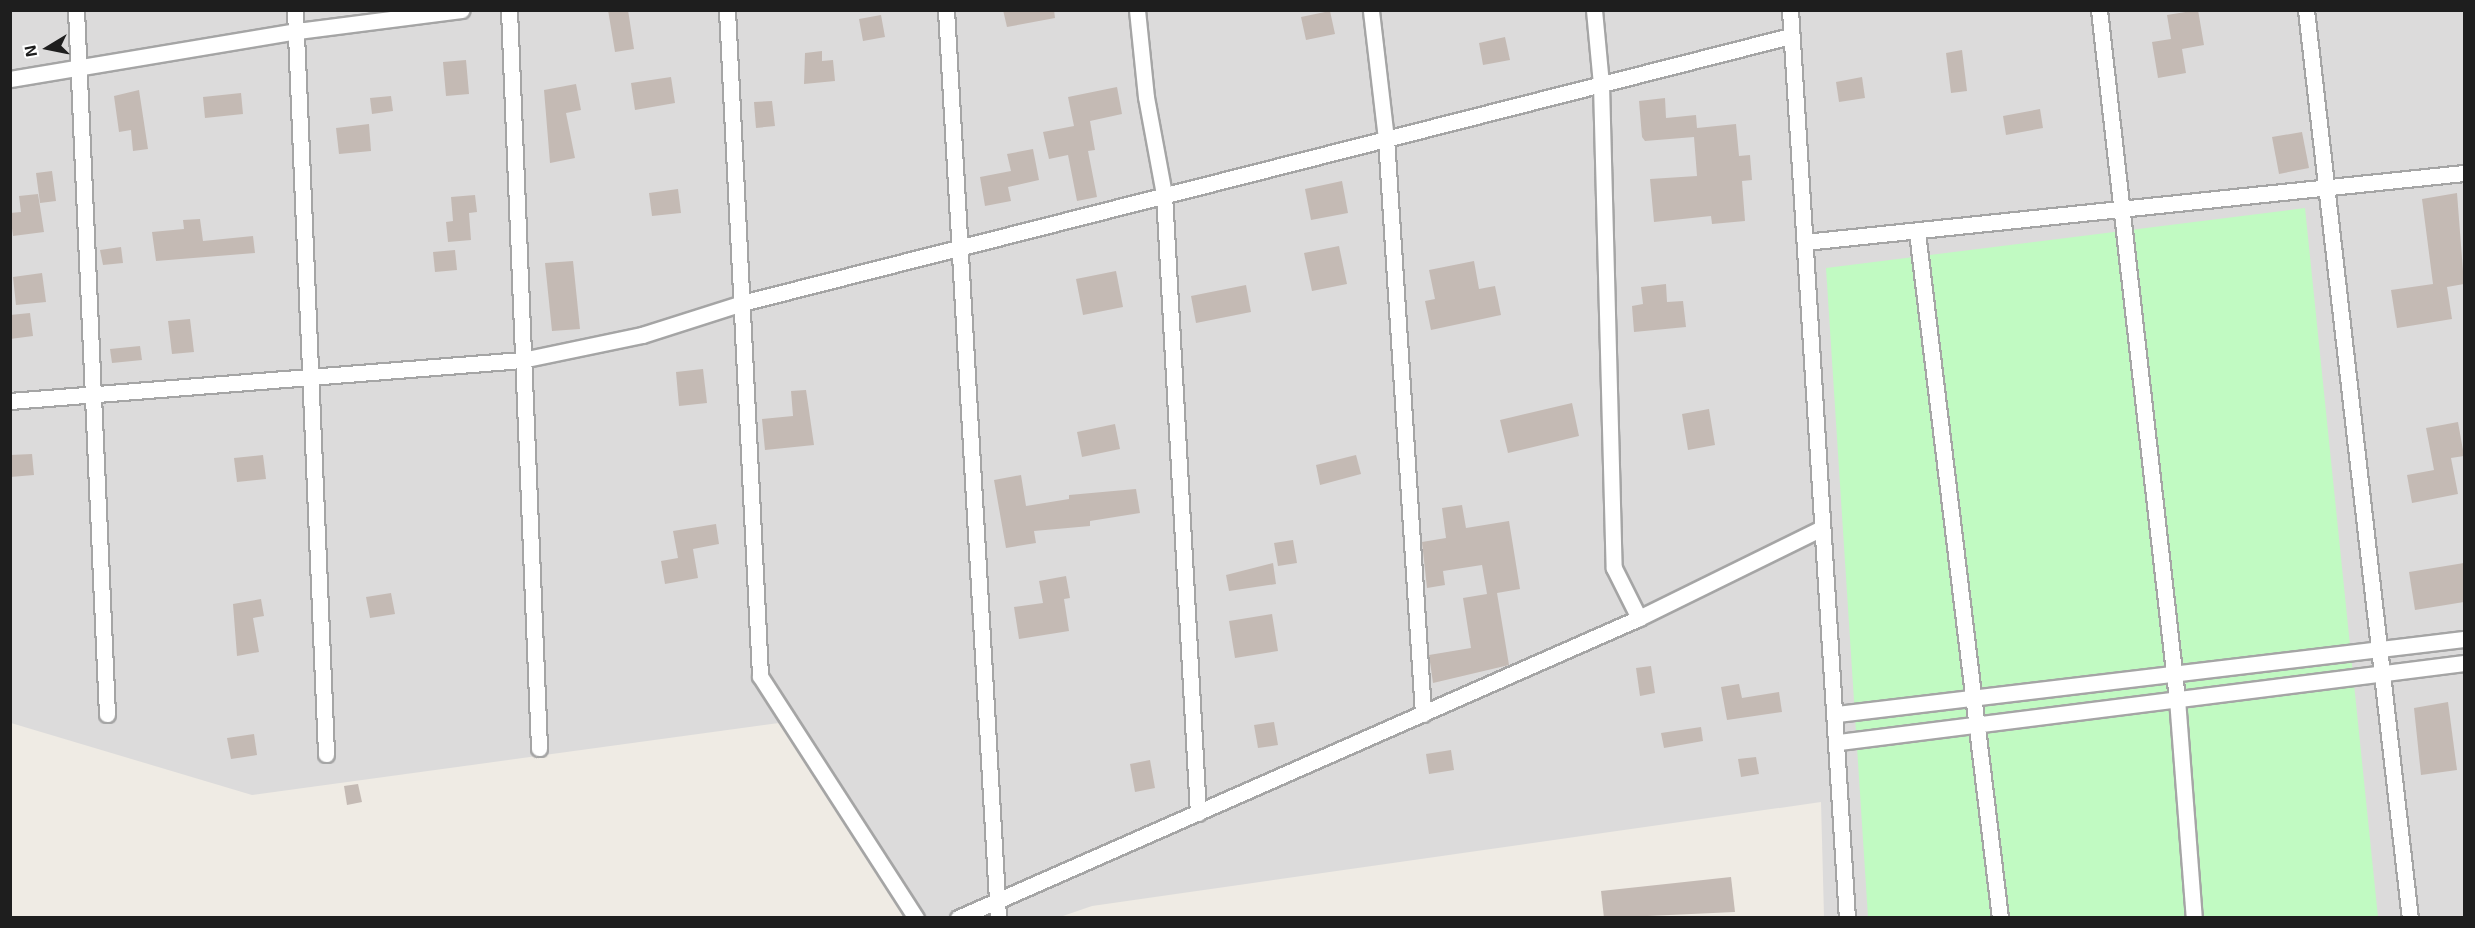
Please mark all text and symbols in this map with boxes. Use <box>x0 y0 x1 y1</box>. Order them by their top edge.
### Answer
north arrow <box>18 18 78 78</box>
text: N <box>19 44 40 59</box>

